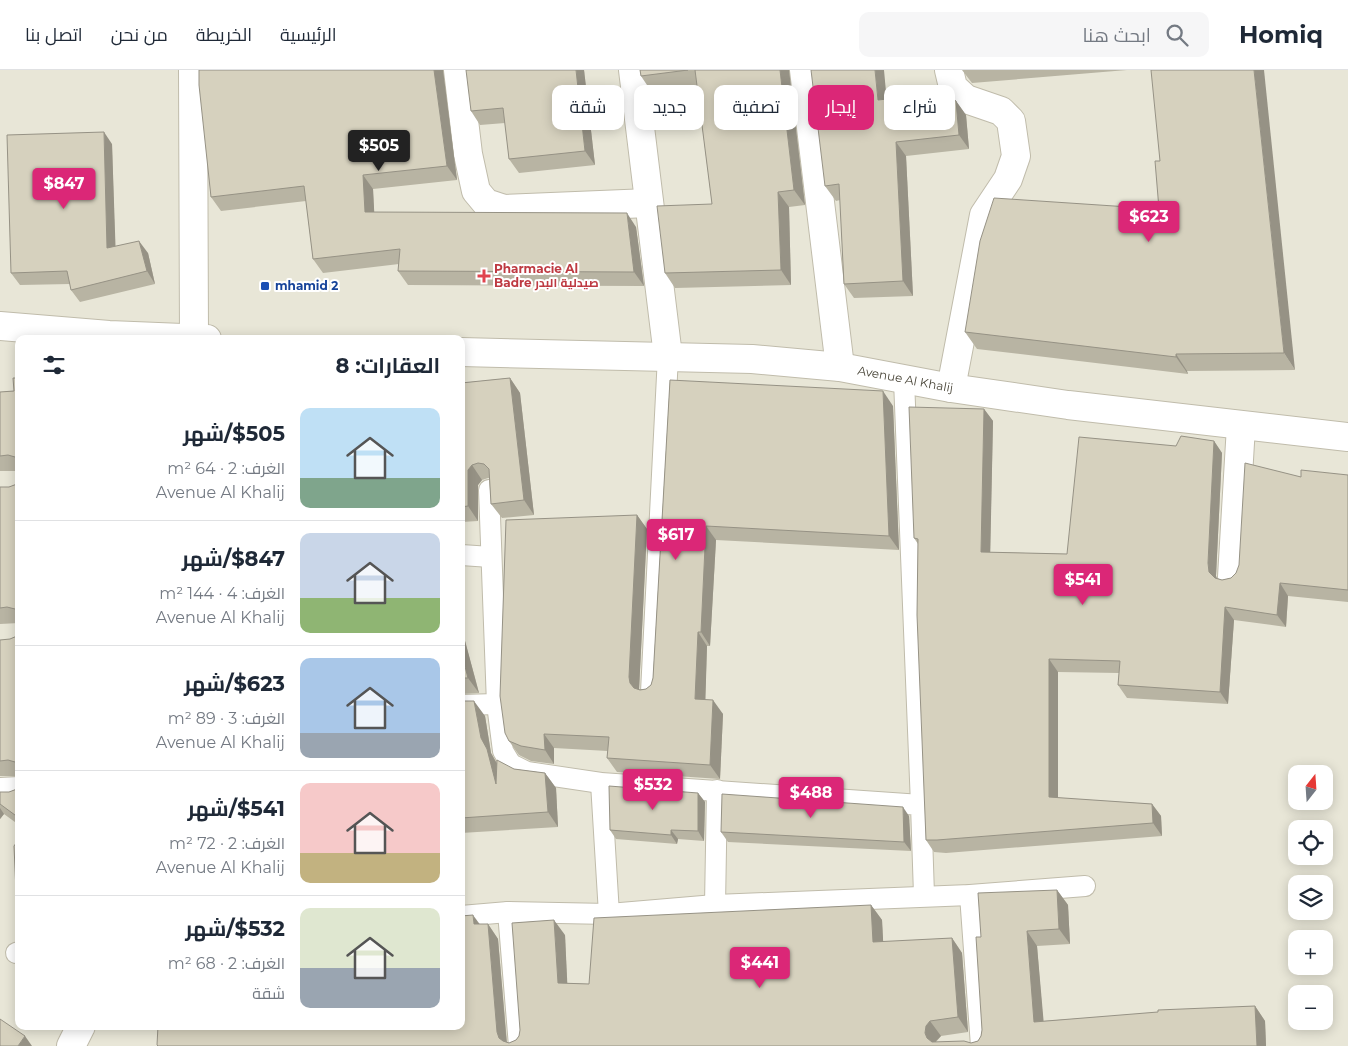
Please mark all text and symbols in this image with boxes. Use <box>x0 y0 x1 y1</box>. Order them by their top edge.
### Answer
search box <box>859 12 1209 57</box>
text: Homiq <box>1239 20 1323 49</box>
icon: search <box>1163 21 1191 49</box>
text: اتصل بنا <box>25 24 83 46</box>
text: من نحن <box>111 24 168 46</box>
text: الخريطة <box>196 24 252 46</box>
text: الرئيسية <box>280 24 336 46</box>
text: ابحث هنا <box>1082 24 1151 47</box>
chip: شقة <box>552 85 624 130</box>
chip: جديد <box>634 85 704 130</box>
chip: تصفية <box>714 85 798 130</box>
chip: إيجار <box>808 85 874 130</box>
chip: شراء <box>884 85 955 130</box>
pin: $505 <box>349 129 409 172</box>
text: $505 <box>359 136 399 155</box>
pin: $847 <box>34 168 94 210</box>
text: $847 <box>43 174 85 193</box>
pin: $623 <box>1119 200 1179 243</box>
text: $623 <box>1129 207 1169 226</box>
place label: Pharmacie Al Badre صيدلية البدر <box>494 261 599 291</box>
marker: Pharmacie Al Badre صيدلية البدر <box>478 270 490 282</box>
place label: mhamid 2 <box>275 278 338 293</box>
marker: mhamid 2 <box>259 280 271 292</box>
icon: filters <box>40 351 68 379</box>
text: العقارات: 8 <box>335 353 440 378</box>
street label: Avenue Al Khalij <box>856 362 954 395</box>
text: $505/شهر <box>183 421 285 446</box>
icon: home <box>340 428 400 488</box>
text: الغرف: 2 · 64 m² <box>167 459 285 478</box>
text: Avenue Al Khalij <box>156 483 285 502</box>
pin: $617 <box>646 518 706 561</box>
text: $617 <box>658 525 694 544</box>
text: $847/شهر <box>182 546 285 571</box>
icon: home <box>340 553 400 613</box>
pin: $541 <box>1053 564 1113 606</box>
text: $541 <box>1065 570 1101 589</box>
text: الغرف: 4 · 144 m² <box>159 584 285 603</box>
text: Avenue Al Khalij <box>156 608 285 627</box>
text: $623/شهر <box>184 671 285 696</box>
icon: home <box>340 678 400 738</box>
text: الغرف: 3 · 89 m² <box>168 709 285 728</box>
text: Avenue Al Khalij <box>156 733 285 752</box>
north arrow <box>1288 765 1332 810</box>
map controls <box>1288 765 1333 1030</box>
pin: $532 <box>623 768 683 811</box>
text: $532 <box>634 775 672 794</box>
pin: $488 <box>781 776 841 819</box>
text: $488 <box>790 783 832 802</box>
text: $541/شهر <box>188 796 285 821</box>
icon: home <box>340 803 400 863</box>
button: locate <box>1288 820 1333 865</box>
text: الغرف: 2 · 72 m² <box>169 834 285 853</box>
text: Avenue Al Khalij <box>156 858 285 877</box>
button: layers <box>1288 875 1333 920</box>
text: $532/شهر <box>185 916 285 941</box>
icon: home <box>340 928 400 988</box>
button: + <box>1288 930 1333 975</box>
pin: $441 <box>730 946 790 989</box>
text: $441 <box>741 953 779 972</box>
text: الغرف: 2 · 68 m² <box>168 954 285 973</box>
text: شقة <box>252 984 285 1003</box>
button: − <box>1288 985 1333 1030</box>

